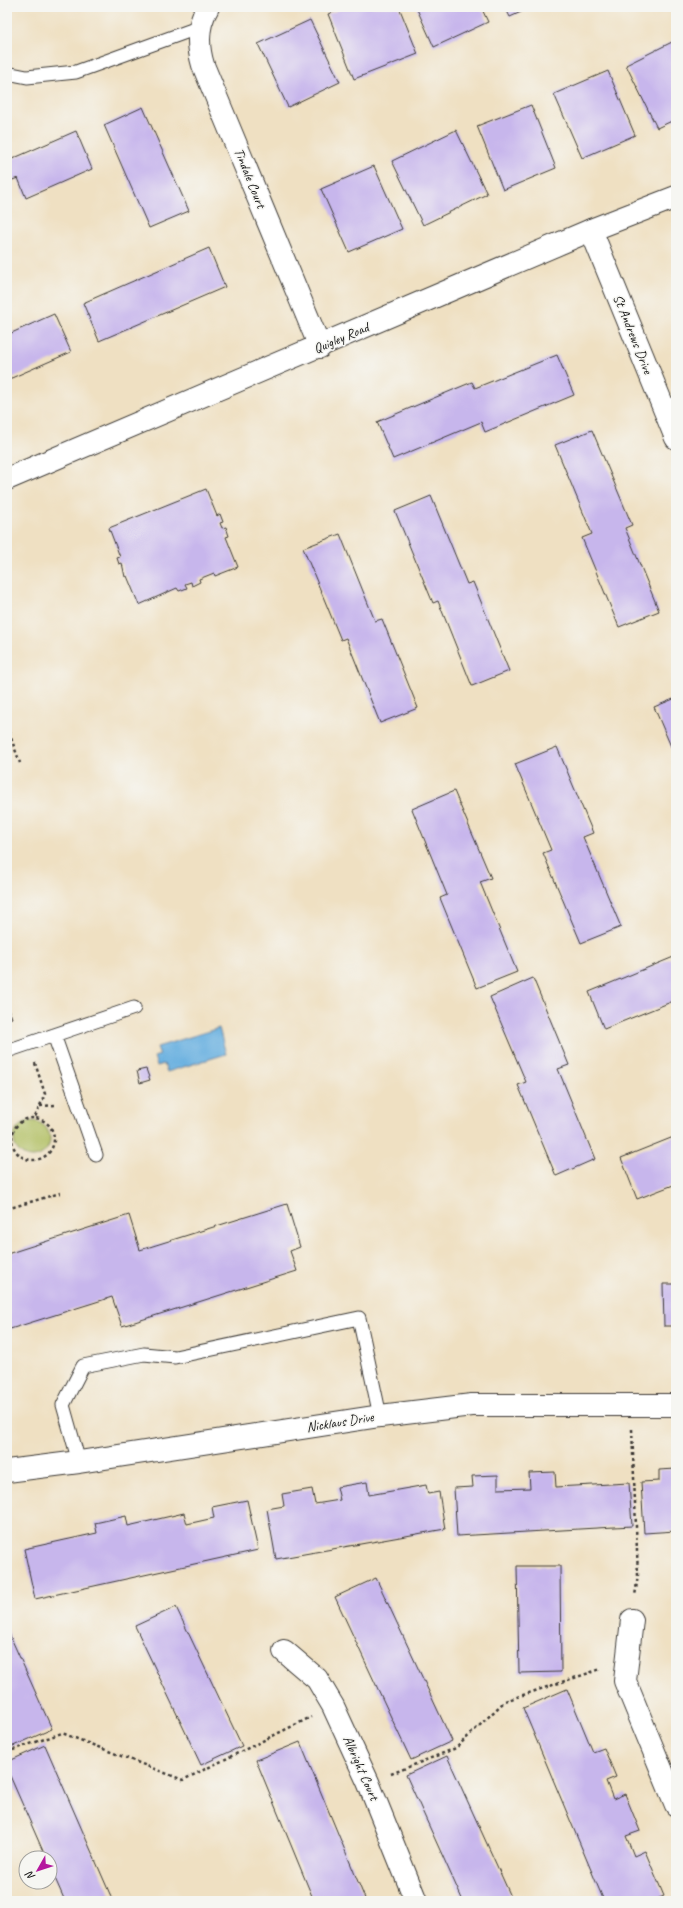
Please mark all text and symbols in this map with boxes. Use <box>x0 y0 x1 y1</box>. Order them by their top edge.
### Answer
street label: Tindale Court <box>230 146 270 212</box>
street label: St Andrews Drive <box>609 292 657 377</box>
street label: Quigley Road <box>311 318 373 357</box>
street label: Nicklaus Drive <box>305 1408 376 1436</box>
street label: Albright Court <box>339 1733 383 1804</box>
north arrow <box>18 1850 58 1890</box>
text: N <box>21 1868 38 1883</box>

